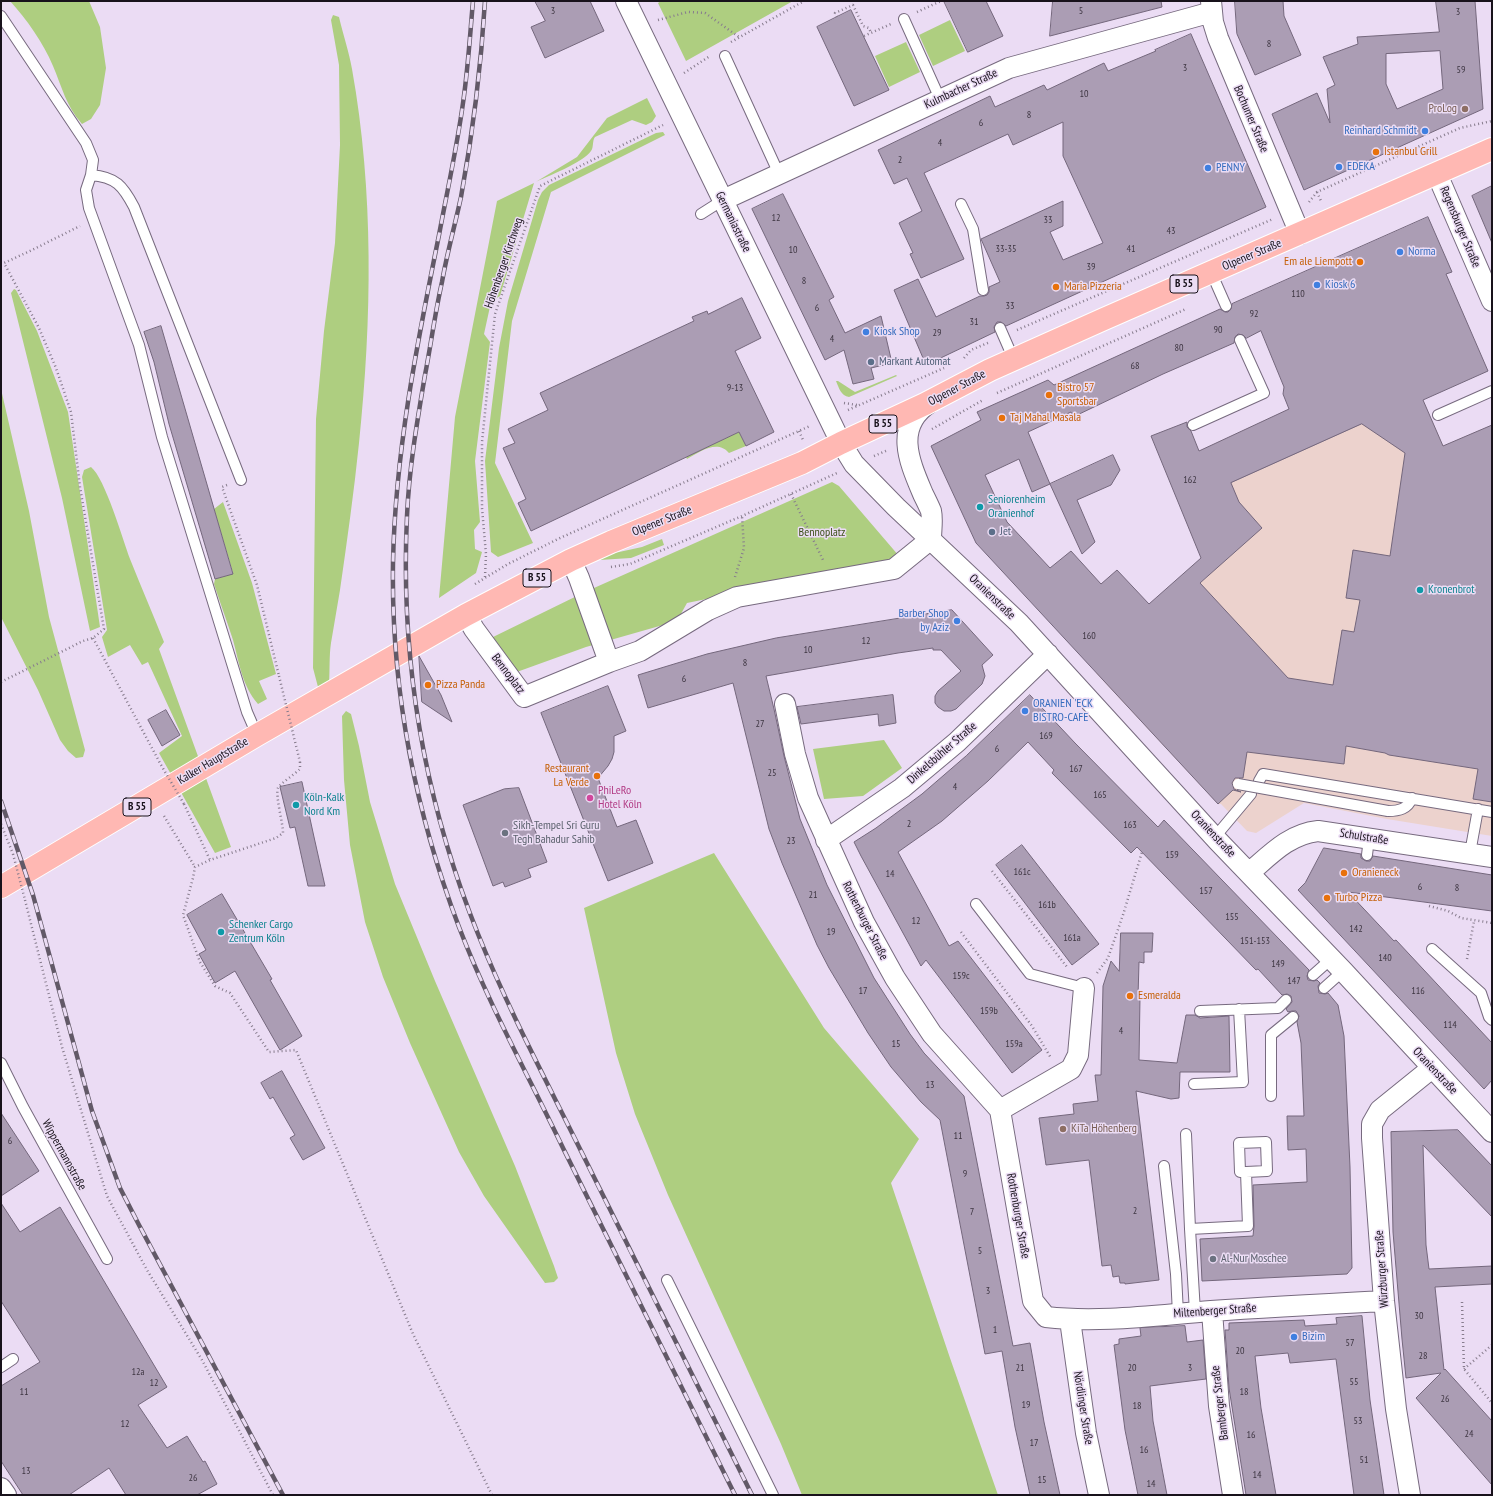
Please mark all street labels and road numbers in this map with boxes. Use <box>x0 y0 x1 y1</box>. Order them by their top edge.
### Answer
street label: Kulmbacher Straße <box>922 66 1000 112</box>
street label: Bochumer Straße <box>1230 83 1272 155</box>
street label: Regensburger Straße <box>1436 184 1484 270</box>
street label: Germaniastraße <box>712 189 754 255</box>
street label: Höhenberger Kirchweg <box>482 216 526 310</box>
street label: Olpener Straße <box>1220 236 1284 274</box>
road number: B 55 <box>1170 275 1198 293</box>
street label: Olpener Straße <box>926 367 988 409</box>
road number: B 55 <box>869 415 897 433</box>
street label: Olpener Straße <box>630 503 694 539</box>
road number: B 55 <box>523 569 551 587</box>
street label: Oranienstraße <box>966 571 1018 623</box>
street label: Bennoplatz <box>488 651 528 697</box>
street label: Dinkelsbühler Straße <box>904 719 980 787</box>
street label: Kalker Hauptstraße <box>175 734 251 788</box>
road number: B 55 <box>123 798 151 816</box>
street label: Oranienstraße <box>1188 808 1238 860</box>
street label: Schulstraße <box>1339 826 1389 848</box>
street label: Rothenburger Straße <box>839 879 891 963</box>
street label: Oranienstraße <box>1410 1045 1460 1097</box>
street label: Wippermannstraße <box>39 1117 89 1193</box>
street label: Rothenburger Straße <box>1003 1172 1033 1260</box>
street label: Würzburger Straße <box>1372 1230 1392 1308</box>
street label: Miltenberger Straße <box>1173 1301 1257 1321</box>
street label: Bamberger Straße <box>1208 1365 1232 1441</box>
street label: Nördlinger Straße <box>1070 1370 1096 1446</box>

